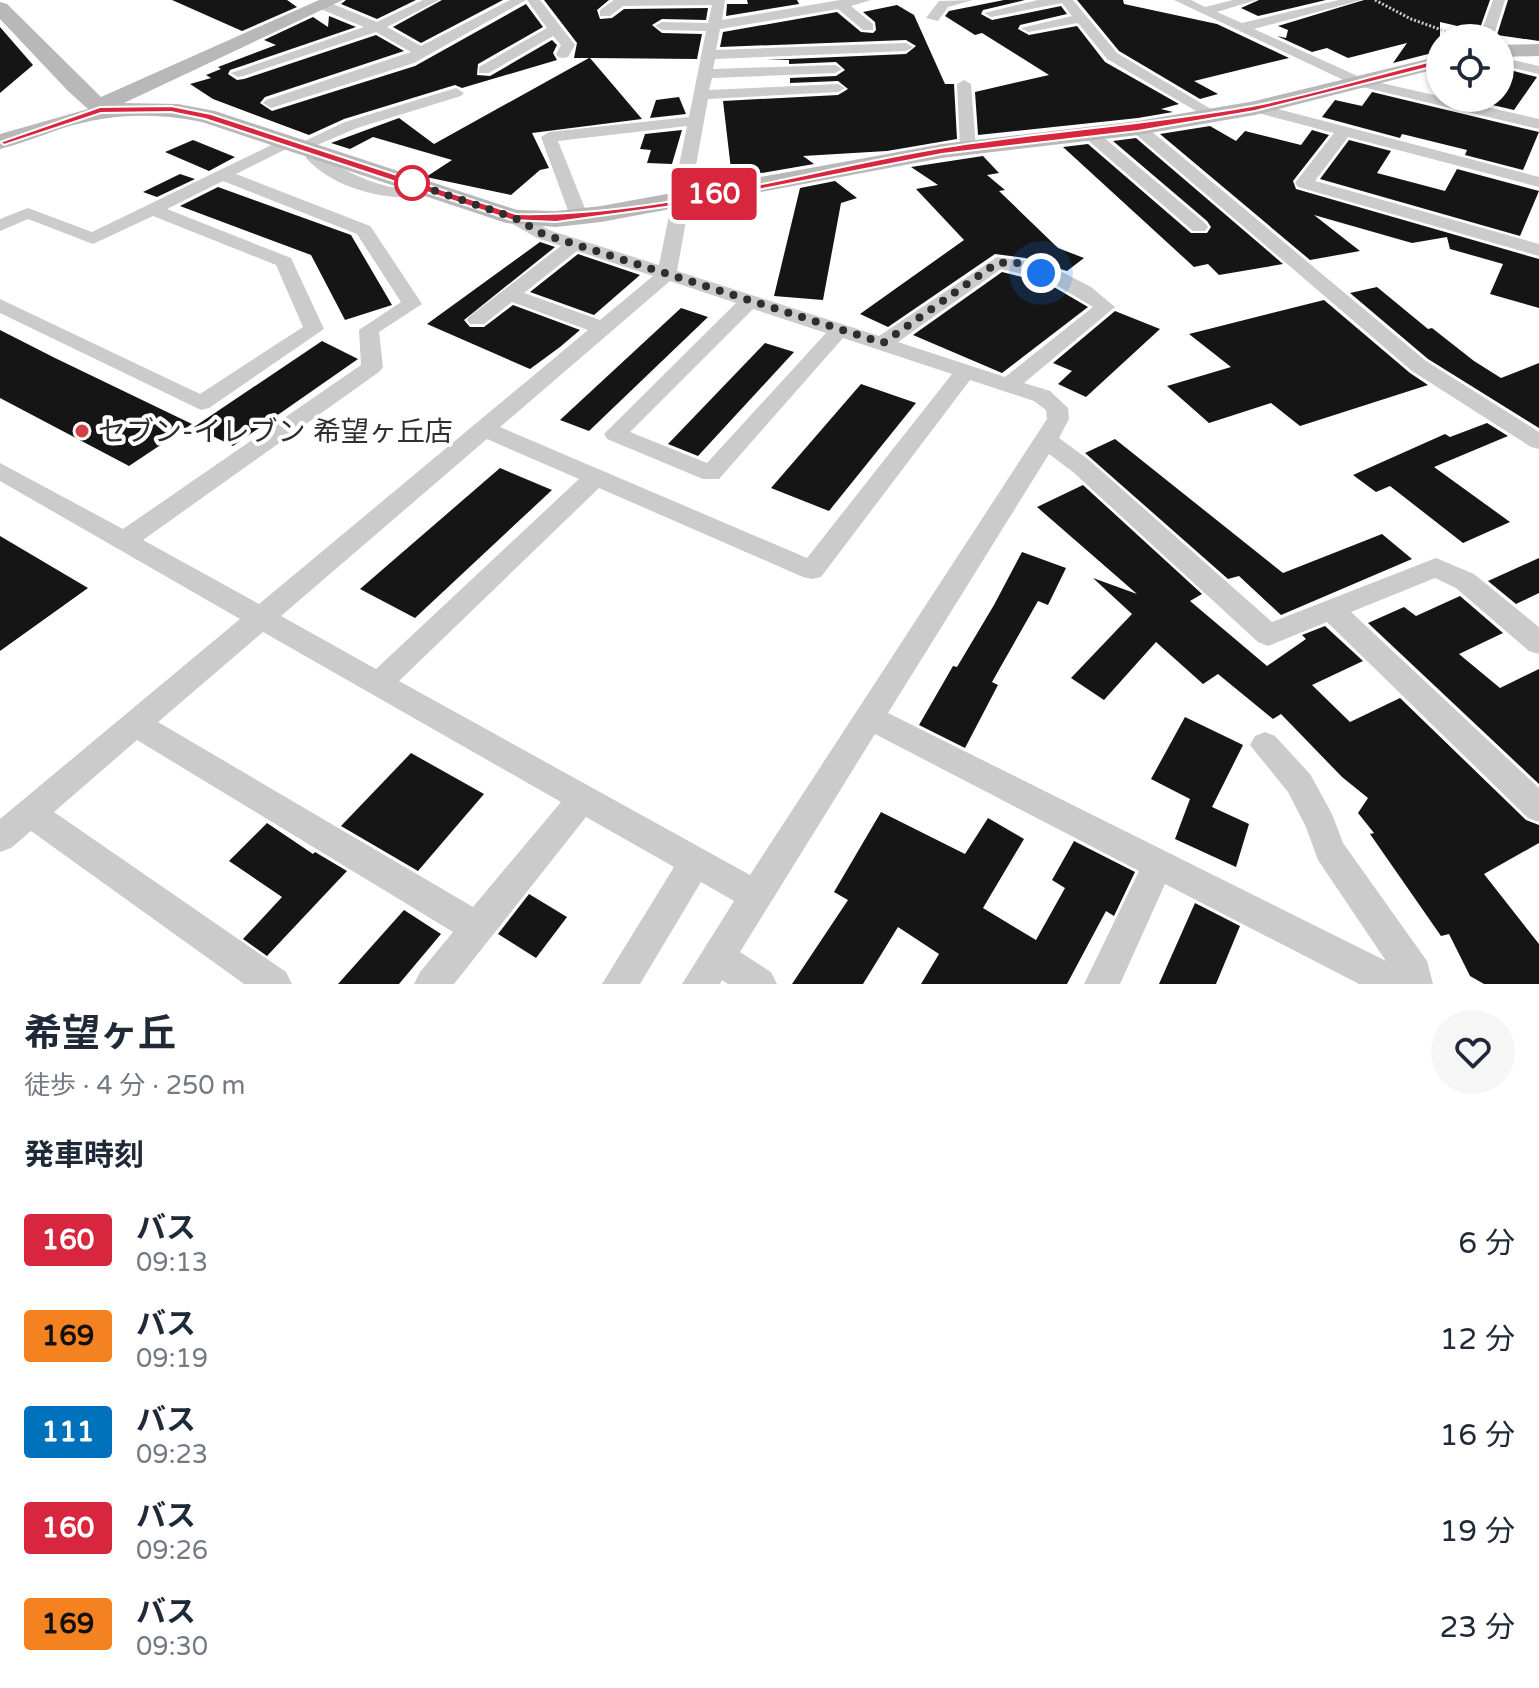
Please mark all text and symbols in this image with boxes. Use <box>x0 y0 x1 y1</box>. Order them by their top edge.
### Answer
map controls <box>1426 24 1514 112</box>
button: locate <box>1426 24 1514 112</box>
unlabelled marker <box>395 166 429 200</box>
line badge: 160 <box>668 168 760 220</box>
text: 160 <box>688 177 740 211</box>
your location <box>1021 253 1061 293</box>
place label: セブン-イレブン 希望ヶ丘店 <box>98 415 453 449</box>
marker: セブン-イレブン 希望ヶ丘店 <box>73 422 91 440</box>
button: heart <box>1431 1010 1515 1094</box>
text: 希望ヶ丘 <box>24 1011 176 1057</box>
text: 徒歩 · 4 分 · 250 m <box>24 1070 245 1101</box>
text: 発車時刻 <box>24 1137 144 1174</box>
text: バス <box>136 1210 196 1247</box>
text: 160 <box>42 1223 94 1257</box>
text: 6 分 <box>1458 1225 1515 1262</box>
text: 09:13 <box>136 1247 208 1278</box>
text: バス <box>136 1306 196 1343</box>
text: 169 <box>42 1319 94 1353</box>
text: 12 分 <box>1440 1321 1515 1358</box>
text: 09:19 <box>136 1343 208 1374</box>
text: バス <box>136 1402 196 1439</box>
text: 111 <box>42 1415 94 1449</box>
text: 16 分 <box>1440 1417 1515 1454</box>
text: 09:23 <box>136 1439 208 1470</box>
text: バス <box>136 1498 196 1535</box>
text: 160 <box>42 1511 94 1545</box>
text: 19 分 <box>1440 1513 1515 1550</box>
text: 09:26 <box>136 1535 208 1566</box>
text: バス <box>136 1594 196 1631</box>
text: 169 <box>42 1607 94 1641</box>
text: 23 分 <box>1440 1609 1515 1646</box>
text: 09:30 <box>136 1631 208 1662</box>

